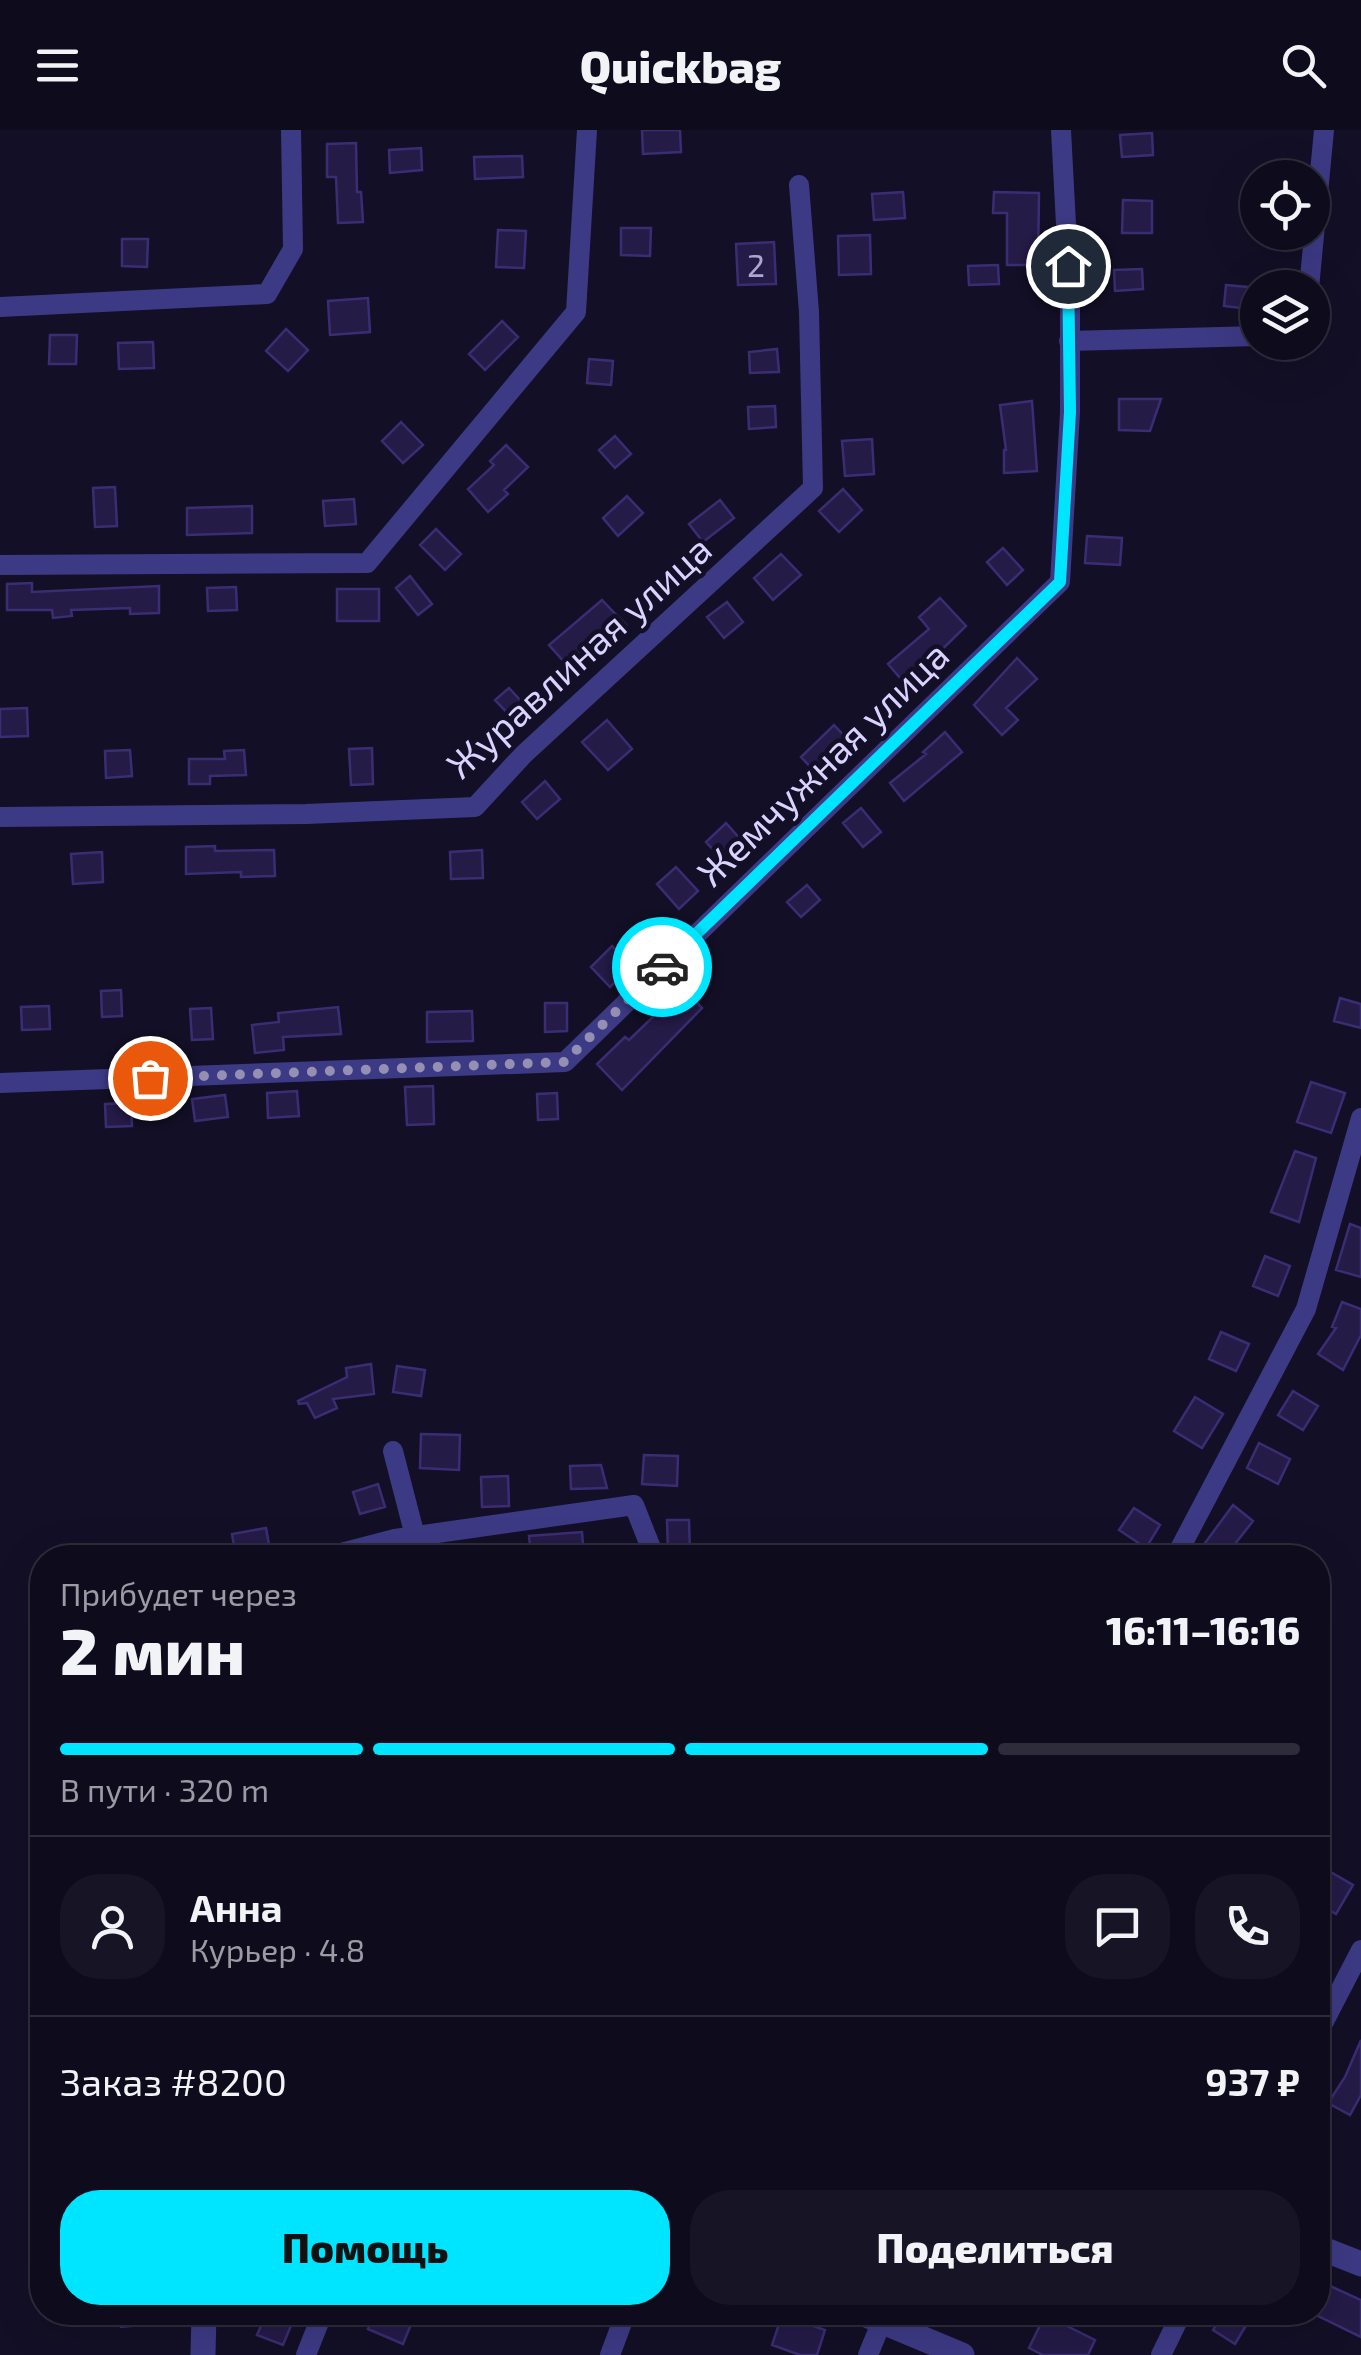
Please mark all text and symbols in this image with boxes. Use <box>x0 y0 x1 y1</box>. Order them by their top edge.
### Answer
icon: menu <box>30 38 85 93</box>
text: Quickbag <box>580 38 781 92</box>
icon: search <box>1276 38 1331 93</box>
map controls <box>1240 160 1330 360</box>
button: locate <box>1240 160 1330 250</box>
pin <box>1026 224 1111 309</box>
icon: home <box>1041 239 1096 294</box>
house number: 2 <box>747 245 765 283</box>
button: layers <box>1240 270 1330 360</box>
street label: Журавлиная улица <box>436 525 720 787</box>
street label: Жемчужная улица <box>687 631 957 895</box>
courier <box>612 917 712 1017</box>
icon: car <box>635 940 690 995</box>
pin <box>108 1036 193 1121</box>
icon: bag <box>123 1051 178 1106</box>
text: Прибудет через <box>60 1574 297 1612</box>
text: 16:11–16:16 <box>1106 1607 1300 1653</box>
text: 2 мин <box>60 1610 245 1688</box>
text: В пути · 320 m <box>60 1770 269 1808</box>
button: person <box>60 1874 165 1979</box>
button: chat <box>1065 1874 1170 1979</box>
button: phone <box>1195 1874 1300 1979</box>
text: Анна <box>190 1884 283 1930</box>
text: Курьер · 4.8 <box>190 1930 365 1968</box>
text: Заказ #8200 <box>60 2058 287 2104</box>
text: 937 ₽ <box>1205 2058 1300 2104</box>
button: Помощь <box>60 2190 670 2305</box>
button: Поделиться <box>690 2190 1300 2305</box>

